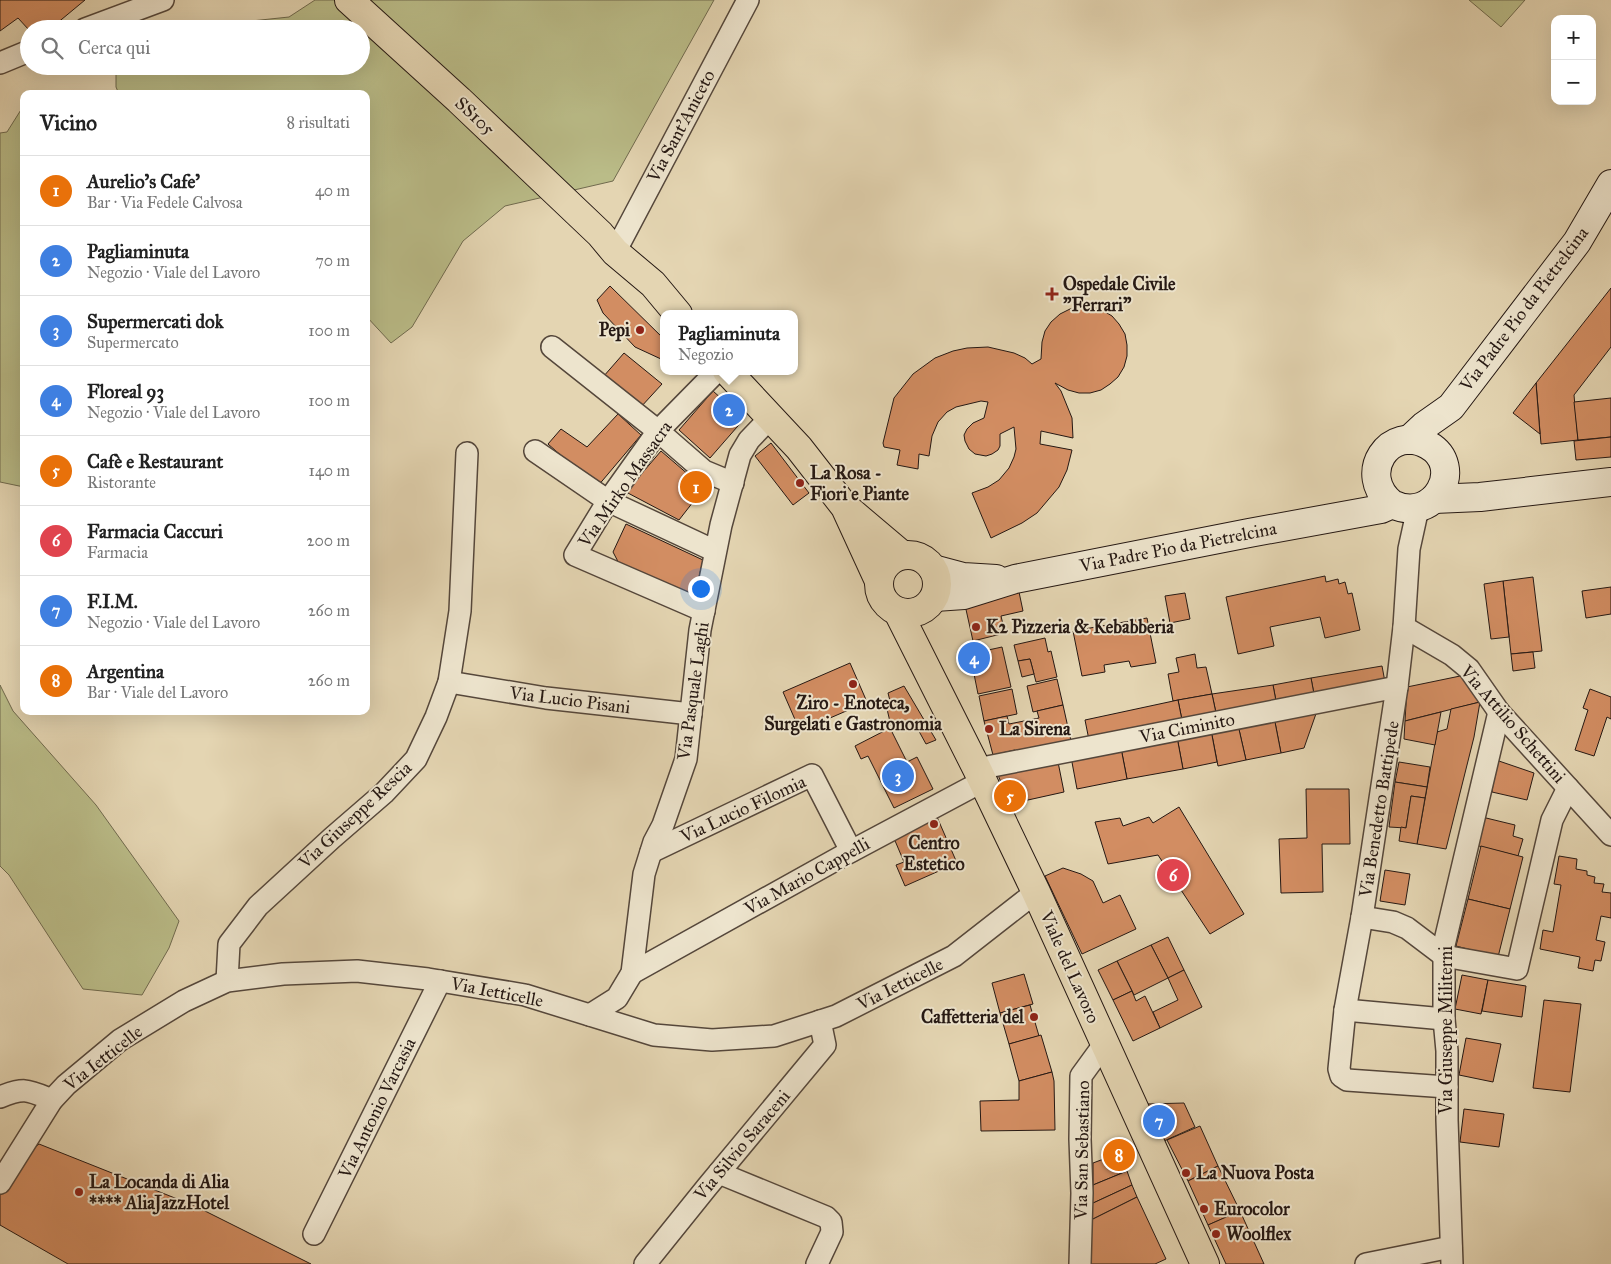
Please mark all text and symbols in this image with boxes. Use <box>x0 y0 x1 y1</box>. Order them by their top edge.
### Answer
map controls <box>1551 15 1596 105</box>
button: + <box>1551 15 1596 60</box>
search box <box>20 20 370 75</box>
icon: search <box>38 34 66 62</box>
text: Cerca qui <box>78 36 150 59</box>
button: − <box>1551 60 1596 105</box>
street label: Via Sant'Aniceto <box>642 66 720 187</box>
street label: SS105 <box>450 92 500 140</box>
text: Vicino <box>40 110 97 136</box>
text: 8 risultati <box>287 113 350 132</box>
text: Aurelio's Cafe' <box>87 170 200 193</box>
text: 1 <box>53 181 59 200</box>
text: 40 m <box>315 181 350 200</box>
text: Bar · Via Fedele Calvosa <box>87 193 242 212</box>
street label: Via Padre Pio da Pietrelcina <box>1454 222 1593 396</box>
text: Pagliaminuta <box>87 240 189 263</box>
text: 2 <box>52 251 60 270</box>
text: 70 m <box>315 251 350 270</box>
text: Negozio · Viale del Lavoro <box>87 263 260 282</box>
place label: Ospedale Civile "Ferrari" <box>1063 273 1176 316</box>
marker: Ospedale Civile "Ferrari" <box>1045 287 1059 301</box>
text: Supermercati dok <box>87 310 224 333</box>
popup <box>660 310 798 375</box>
place label: Pepi <box>599 319 631 342</box>
text: 3 <box>53 321 59 340</box>
text: 100 m <box>308 321 350 340</box>
text: Pagliaminuta <box>678 322 780 345</box>
marker: Pepi <box>634 324 646 336</box>
text: Supermercato <box>87 333 179 352</box>
text: Negozio <box>678 345 734 364</box>
text: Floreal 93 <box>87 380 164 403</box>
text: 4 <box>52 391 60 410</box>
text: 100 m <box>308 391 350 410</box>
pin: 2 <box>713 391 745 429</box>
text: Negozio · Viale del Lavoro <box>87 403 260 422</box>
street label: Via Mirko Massacra <box>573 416 677 552</box>
text: Cafè e Restaurant <box>87 450 223 473</box>
text: 5 <box>52 461 60 480</box>
text: 140 m <box>309 461 350 480</box>
place label: La Rosa - Fiori e Piante <box>810 462 910 505</box>
pin: 1 <box>680 468 712 506</box>
text: Ristorante <box>87 473 156 492</box>
marker: La Rosa - Fiori e Piante <box>794 477 806 489</box>
street label: Via Padre Pio da Pietrelcina <box>1077 517 1279 577</box>
text: Farmacia Caccuri <box>87 520 223 543</box>
text: 6 <box>52 531 60 550</box>
text: 200 m <box>307 531 350 550</box>
text: Farmacia <box>87 543 148 562</box>
your location <box>688 576 714 602</box>
text: F.I.M. <box>87 590 138 613</box>
text: 7 <box>52 601 60 620</box>
text: 260 m <box>308 601 350 620</box>
text: Negozio · Viale del Lavoro <box>87 613 260 632</box>
place label: K2 Pizzeria & Kebabberia <box>986 616 1174 638</box>
street label: Via Pasquale Laghi <box>672 620 715 763</box>
marker: K2 Pizzeria & Kebabberia <box>970 621 982 633</box>
pin: 4 <box>958 639 990 677</box>
text: Argentina <box>87 660 164 683</box>
street label: Via Attilio Schettini <box>1455 660 1570 788</box>
text: 8 <box>52 671 60 690</box>
text: 260 m <box>308 671 350 690</box>
marker: Ziro - Enoteca, Surgelati e Gastronomia <box>847 678 859 690</box>
street label: Via Lucio Pisani <box>507 682 632 718</box>
text: Bar · Viale del Lavoro <box>87 683 228 702</box>
place label: Ziro - Enoteca, Surgelati e Gastronomia <box>764 692 942 736</box>
street label: Via Ciminito <box>1137 708 1236 748</box>
place label: La Sirena <box>999 718 1071 740</box>
street label: Via Benedetto Battipede <box>1354 719 1404 900</box>
marker: La Sirena <box>983 723 995 735</box>
street label: Via Giuseppe Rescia <box>293 757 416 874</box>
pin: 3 <box>882 757 914 795</box>
street label: Via Lucio Filomia <box>676 770 809 848</box>
pin: 5 <box>994 777 1026 815</box>
marker: Centro Estetico <box>928 818 940 830</box>
street label: Via Mario Cappelli <box>740 832 874 920</box>
place label: Centro Estetico <box>903 832 965 875</box>
pin: 6 <box>1157 856 1189 894</box>
street label: Viale del Lavoro <box>1035 906 1105 1027</box>
street label: Via Giuseppe Militerni <box>1435 946 1457 1115</box>
street label: Via Ietticelle <box>852 953 947 1016</box>
street label: Via Ietticelle <box>448 972 545 1012</box>
place label: Caffetteria del <box>921 1006 1025 1028</box>
marker: Caffetteria del <box>1028 1011 1040 1023</box>
street label: Via Ietticelle <box>59 1020 147 1096</box>
street label: Via Antonio Varcasia <box>333 1034 421 1183</box>
street label: Via San Sebastiano <box>1070 1080 1094 1221</box>
street label: Via Silvio Saraceni <box>689 1085 795 1206</box>
pin: 7 <box>1143 1102 1175 1140</box>
pin: 8 <box>1103 1136 1135 1174</box>
place label: La Nuova Posta <box>1196 1162 1314 1184</box>
marker: La Nuova Posta <box>1180 1167 1192 1179</box>
place label: La Locanda di Alia **** AliaJazzHotel <box>89 1171 230 1215</box>
marker: La Locanda di Alia **** AliaJazzHotel <box>73 1186 85 1198</box>
place label: Eurocolor <box>1214 1198 1291 1220</box>
marker: Eurocolor <box>1198 1203 1210 1215</box>
place label: Woolflex <box>1226 1223 1292 1245</box>
marker: Woolflex <box>1210 1228 1222 1240</box>

